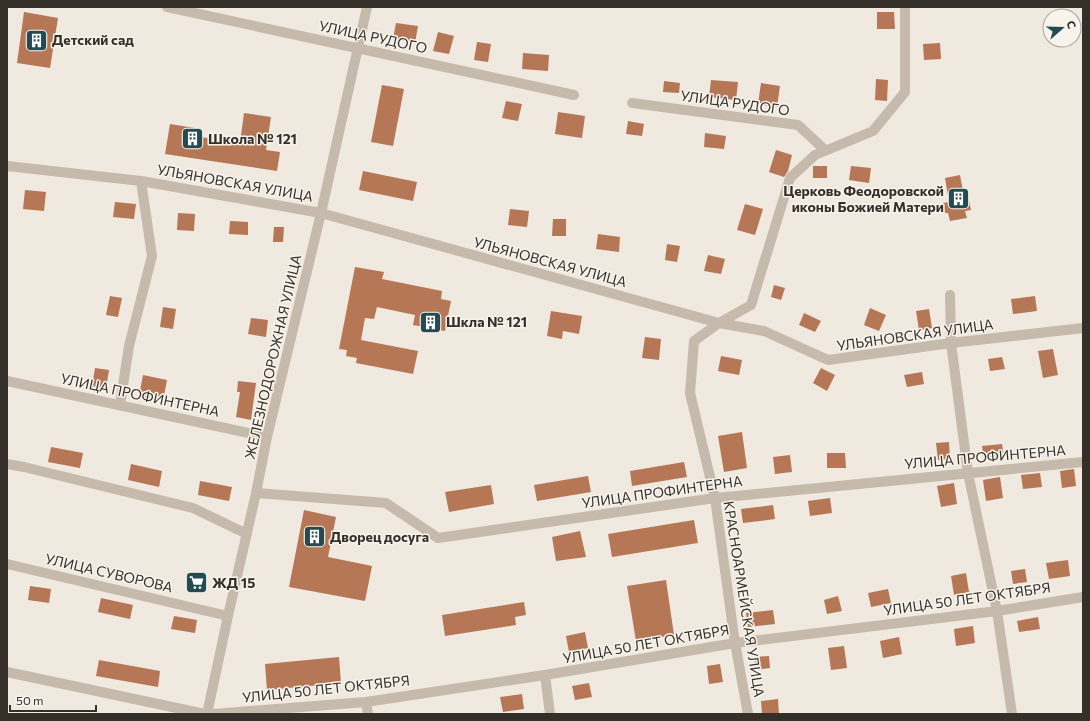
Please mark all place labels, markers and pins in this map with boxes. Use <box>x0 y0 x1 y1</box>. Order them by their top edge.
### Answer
building icon: Детский сад <box>24 27 50 53</box>
place label: Детский сад <box>52 31 134 48</box>
building icon: Школа № 121 <box>179 126 205 152</box>
place label: Школа № 121 <box>208 130 297 147</box>
place label: Церковь Феодоровской иконы Божией Матери <box>783 182 944 215</box>
building icon: Церковь Феодоровской иконы Божией Матери <box>946 186 972 212</box>
building icon: Шкла № 121 <box>417 309 443 335</box>
place label: Шкла № 121 <box>446 313 527 330</box>
building icon: Дворец досуга <box>302 524 328 550</box>
place label: Дворец досуга <box>330 528 429 545</box>
supermarket icon: ЖД 15 <box>184 570 210 596</box>
place label: ЖД 15 <box>212 574 255 591</box>

